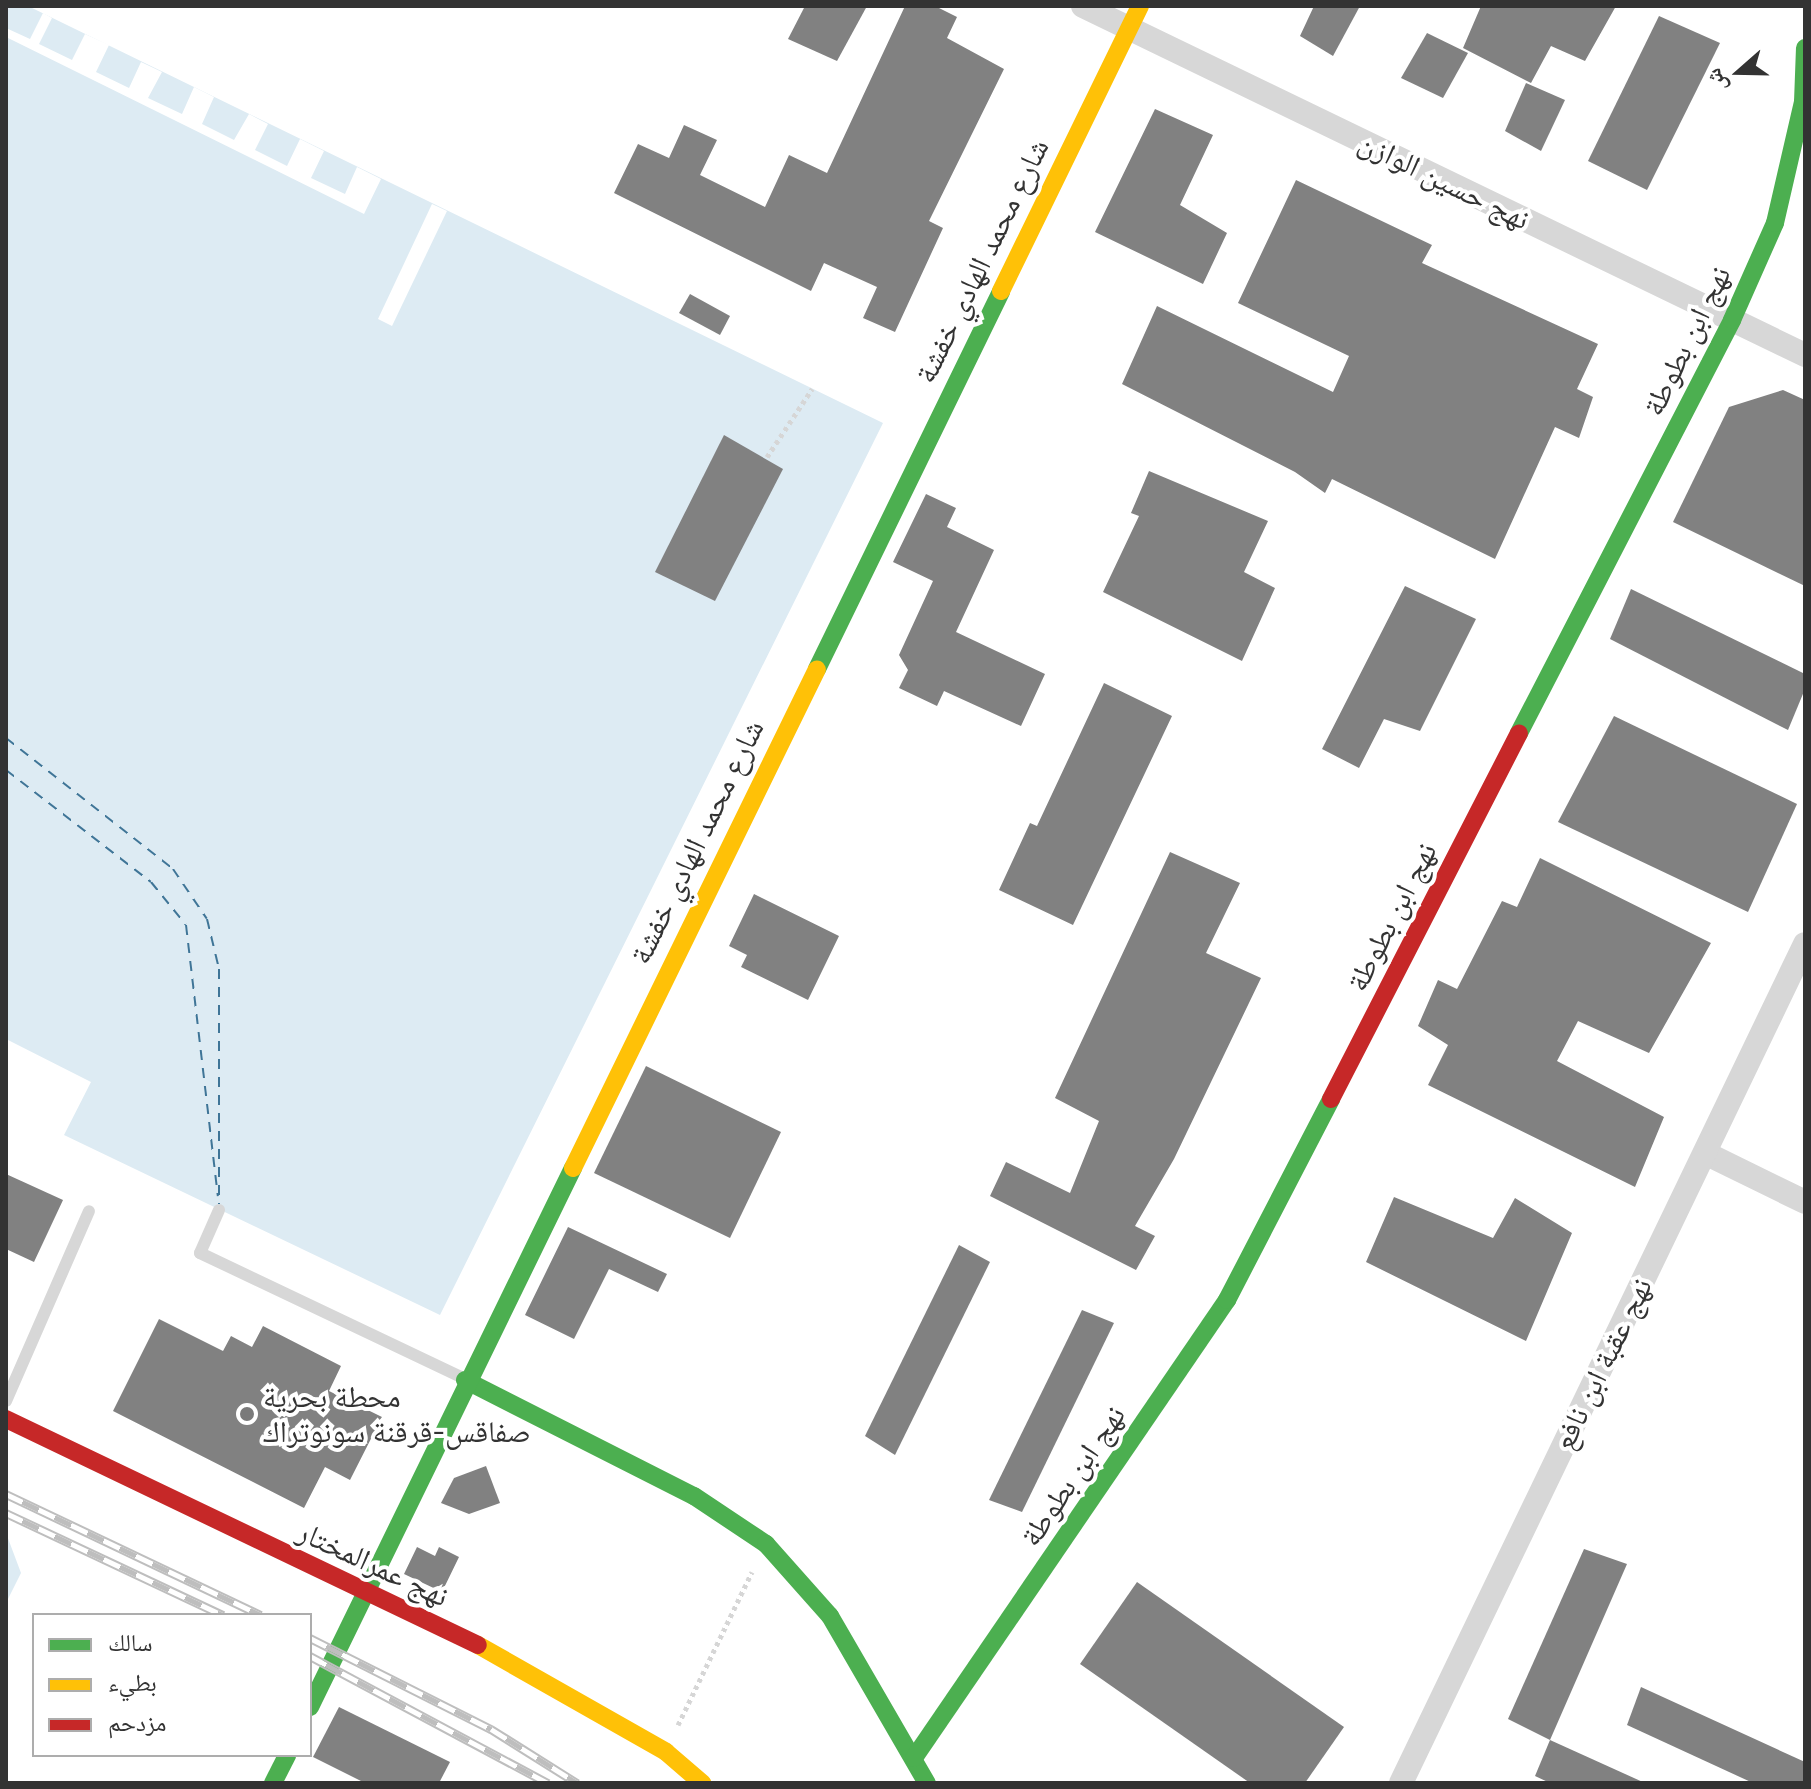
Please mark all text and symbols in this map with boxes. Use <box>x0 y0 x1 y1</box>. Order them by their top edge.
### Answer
north arrow <box>1699 32 1779 112</box>
text: ش <box>1699 65 1733 96</box>
street label: نهج حسين الوازن <box>1353 124 1535 238</box>
street label: شارع محمد الهادي خفشة <box>907 133 1057 389</box>
street label: نهج ابن بطوطة <box>1635 260 1739 422</box>
street label: شارع محمد الهادي خفشة <box>622 714 772 970</box>
street label: نهج ابن بطوطة <box>1339 837 1445 997</box>
street label: نهج عقبة ابن نافع <box>1546 1272 1660 1456</box>
place label: محطة بحرية صفاقس-قرقنة سونوتراك <box>263 1379 531 1450</box>
street label: نهج ابن بطوطة <box>1013 1399 1133 1553</box>
marker: محطة بحرية صفاقس-قرقنة سونوتراك <box>238 1405 256 1423</box>
street label: نهج عمرالمختار <box>292 1513 454 1615</box>
legend <box>32 1613 312 1757</box>
text: سالك <box>108 1628 153 1657</box>
text: بطيء <box>108 1668 157 1697</box>
text: مزدحم <box>108 1708 167 1737</box>

